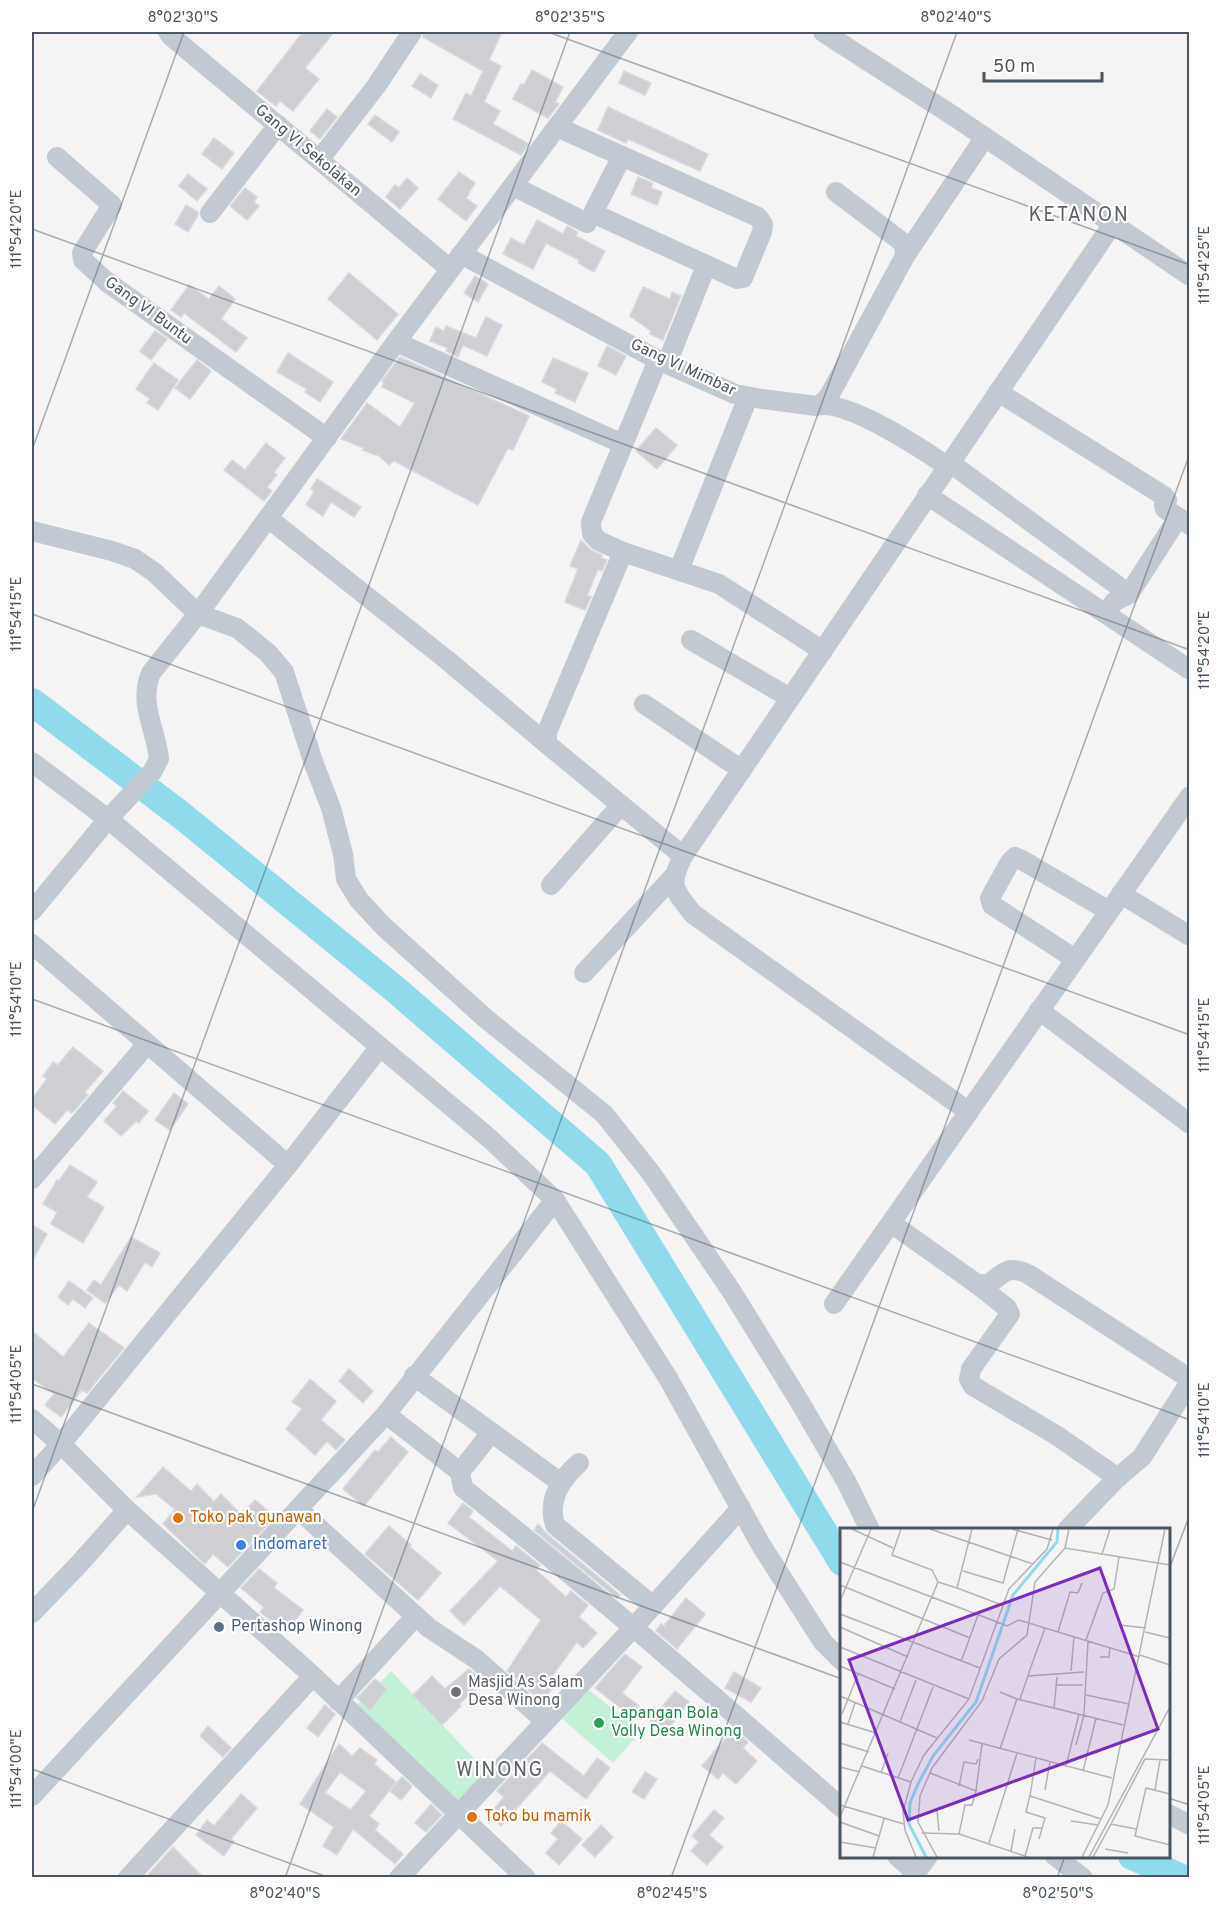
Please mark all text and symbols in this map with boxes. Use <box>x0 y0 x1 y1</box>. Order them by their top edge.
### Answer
text: 8°02'30"S <box>148 9 218 28</box>
text: 8°02'35"S <box>535 9 605 28</box>
text: 8°02'40"S <box>920 9 992 28</box>
scale bar <box>984 45 1102 83</box>
text: 50 m <box>993 56 1035 79</box>
street label: Gang VI Sekolakan <box>251 101 365 201</box>
text: 111°54'20"E <box>8 190 27 268</box>
district label: KETANON <box>1029 203 1129 229</box>
text: 111°54'25"E <box>1196 226 1215 304</box>
street label: Gang VI Buntu <box>101 273 195 349</box>
street label: Gang VI Mimbar <box>627 335 739 401</box>
text: 111°54'15"E <box>8 576 27 652</box>
text: 111°54'20"E <box>1196 611 1215 689</box>
text: 111°54'10"E <box>8 961 27 1037</box>
text: 111°54'15"E <box>1196 997 1215 1073</box>
text: 111°54'05"E <box>8 1344 27 1424</box>
text: 111°54'10"E <box>1196 1382 1215 1458</box>
place label: Toko pak gunawan <box>190 1508 322 1528</box>
marker: Toko pak gunawan <box>171 1511 185 1525</box>
inset map <box>840 1528 1170 1858</box>
place label: Indomaret <box>253 1535 327 1555</box>
marker: Indomaret <box>234 1538 248 1552</box>
place label: Pertashop Winong <box>231 1617 363 1637</box>
marker: Pertashop Winong <box>212 1620 226 1634</box>
place label: Masjid As Salam Desa Winong <box>468 1673 583 1711</box>
marker: Masjid As Salam Desa Winong <box>449 1685 463 1699</box>
place label: Lapangan Bola Volly Desa Winong <box>611 1704 742 1742</box>
marker: Lapangan Bola Volly Desa Winong <box>592 1716 606 1730</box>
text: 111°54'00"E <box>8 1729 27 1809</box>
district label: WINONG <box>456 1758 544 1784</box>
text: 111°54'05"E <box>1196 1765 1215 1845</box>
place label: Toko bu mamik <box>484 1807 592 1827</box>
marker: Toko bu mamik <box>465 1810 479 1824</box>
text: 8°02'40"S <box>249 1885 321 1904</box>
text: 8°02'45"S <box>637 1885 707 1904</box>
text: 8°02'50"S <box>1022 1885 1094 1904</box>

